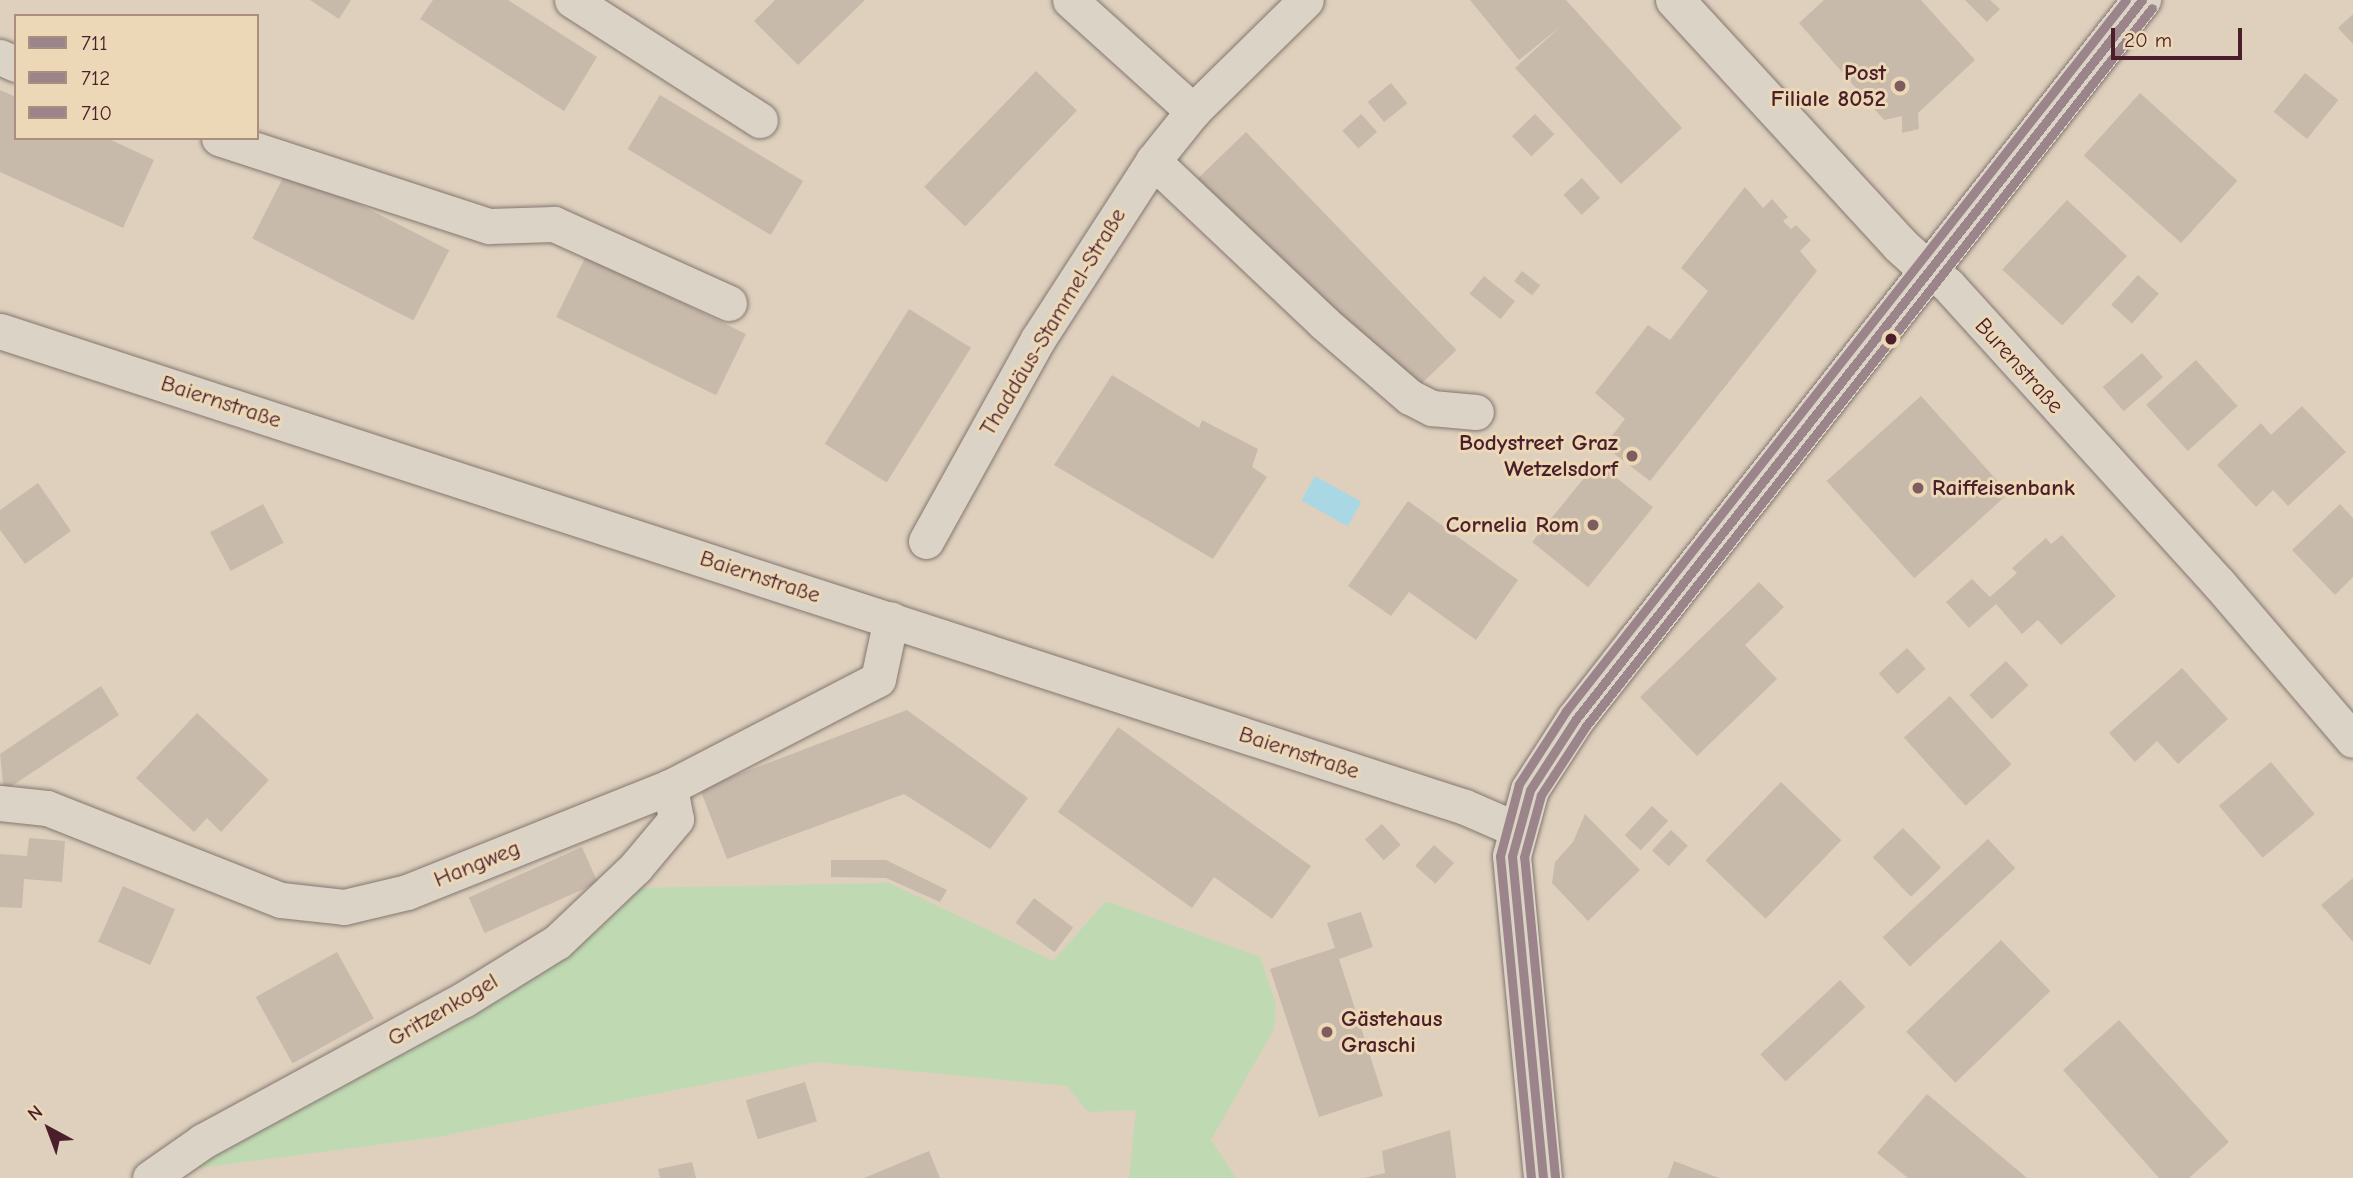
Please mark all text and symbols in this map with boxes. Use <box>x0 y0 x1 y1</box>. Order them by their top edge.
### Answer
legend <box>14 14 259 140</box>
scale bar <box>2115 14 2246 58</box>
text: 20 m <box>2124 28 2172 52</box>
text: 711 <box>81 31 108 55</box>
place label: Post Filiale 8052 <box>1771 59 1886 113</box>
text: 712 <box>81 66 110 90</box>
marker: Post Filiale 8052 <box>1892 78 1908 94</box>
text: 710 <box>81 101 112 125</box>
street label: Thaddäus-Stammel-Straße <box>974 203 1132 441</box>
street label: Burenstraße <box>1969 312 2069 420</box>
unlabelled marker <box>1884 332 1898 346</box>
street label: Baiernstraße <box>157 370 285 434</box>
place label: Bodystreet Graz Wetzelsdorf <box>1459 429 1618 483</box>
marker: Bodystreet Graz Wetzelsdorf <box>1624 448 1640 464</box>
place label: Raiffeisenbank <box>1932 474 2075 502</box>
marker: Raiffeisenbank <box>1910 480 1926 496</box>
place label: Cornelia Rom <box>1446 511 1579 539</box>
marker: Cornelia Rom <box>1585 517 1601 533</box>
street label: Baiernstraße <box>696 545 824 609</box>
street label: Baiernstraße <box>1235 721 1363 785</box>
street label: Hangweg <box>430 834 524 894</box>
street label: Gritzenkogel <box>383 967 503 1053</box>
place label: Gästehaus Graschi <box>1341 1005 1442 1059</box>
marker: Gästehaus Graschi <box>1319 1024 1335 1040</box>
north arrow <box>14 1094 84 1164</box>
text: N <box>23 1101 47 1126</box>

